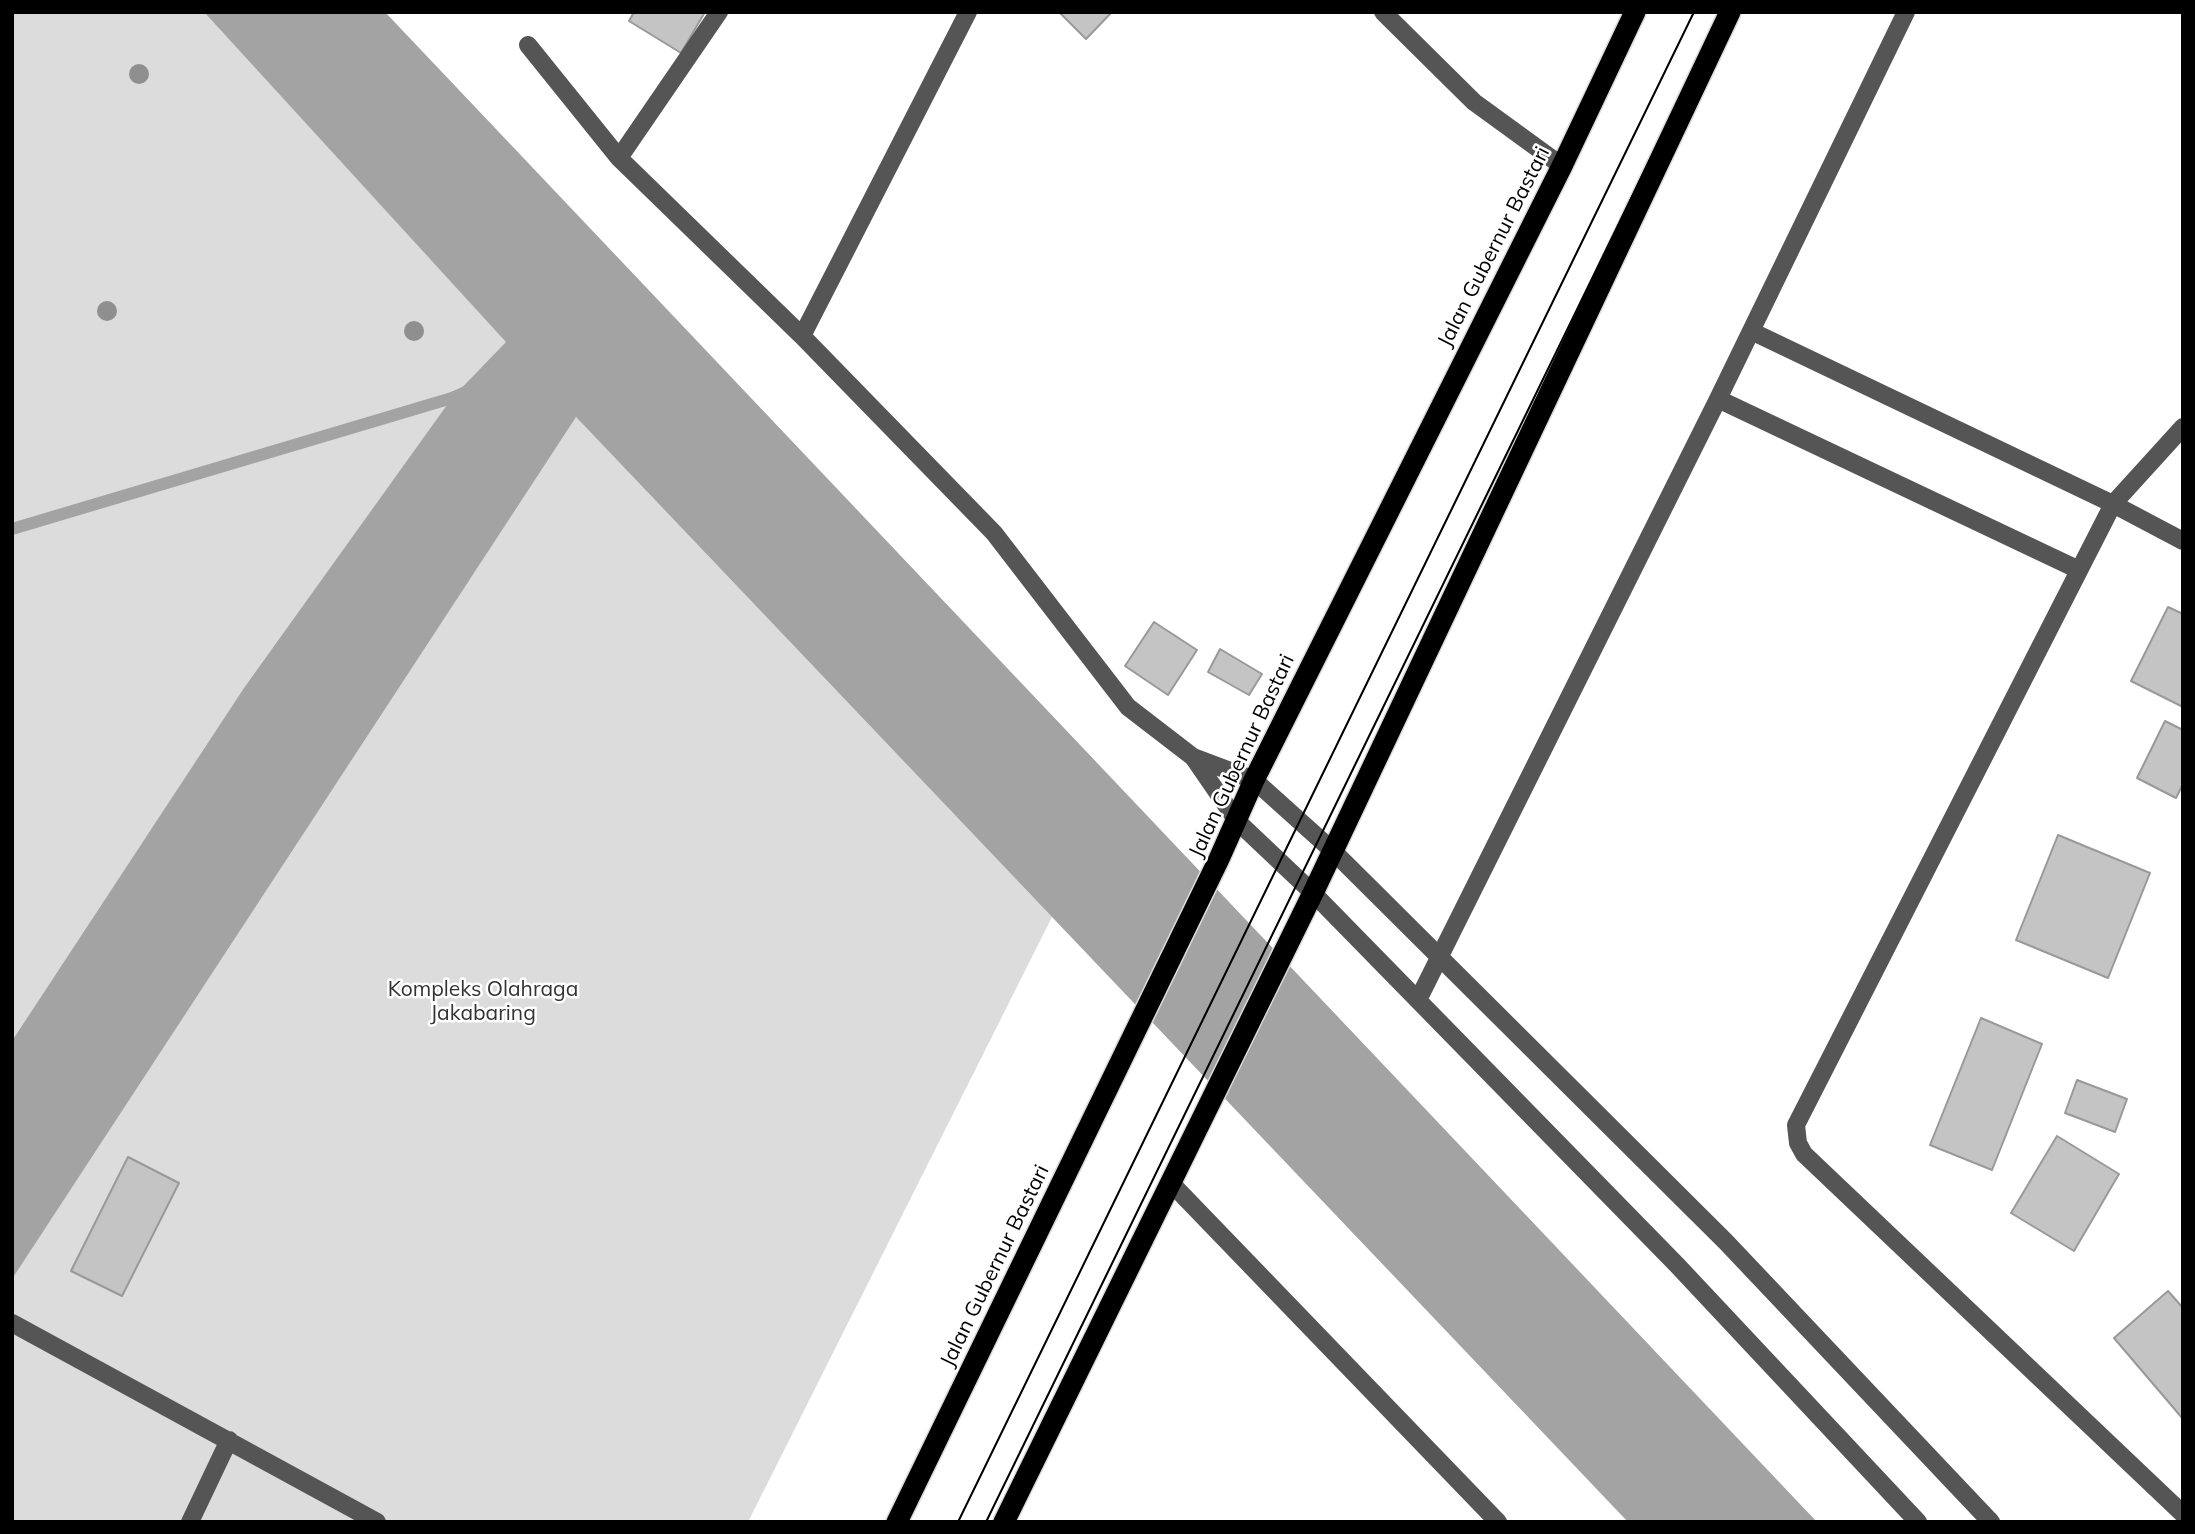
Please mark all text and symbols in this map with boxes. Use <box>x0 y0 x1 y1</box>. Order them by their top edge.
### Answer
street label: Jalan Gubernur Bastari <box>1433 143 1555 351</box>
street label: Jalan Gubernur Bastari <box>1184 650 1300 862</box>
park label: Kompleks Olahraga Jakabaring <box>388 977 578 1027</box>
street label: Jalan Gubernur Bastari <box>935 1161 1055 1371</box>

